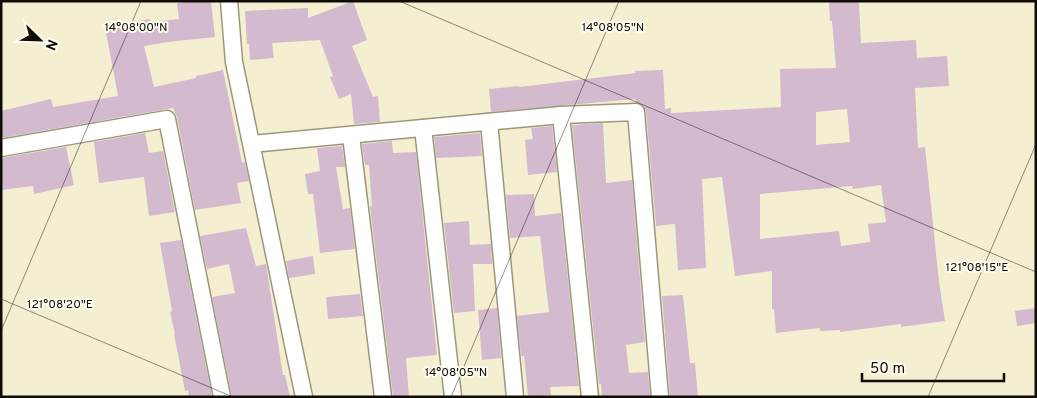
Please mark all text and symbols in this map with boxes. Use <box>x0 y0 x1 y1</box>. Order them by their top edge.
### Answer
north arrow <box>15 15 65 65</box>
text: 14°08'00"N <box>105 20 167 36</box>
text: 14°08'05"N <box>582 20 644 36</box>
text: N <box>41 37 60 52</box>
text: 121°08'15"E <box>946 260 1008 276</box>
text: 121°08'20"E <box>27 297 93 313</box>
scale bar <box>862 350 1004 382</box>
text: 50 m <box>870 360 905 379</box>
text: 14°08'05"N <box>425 365 487 381</box>

